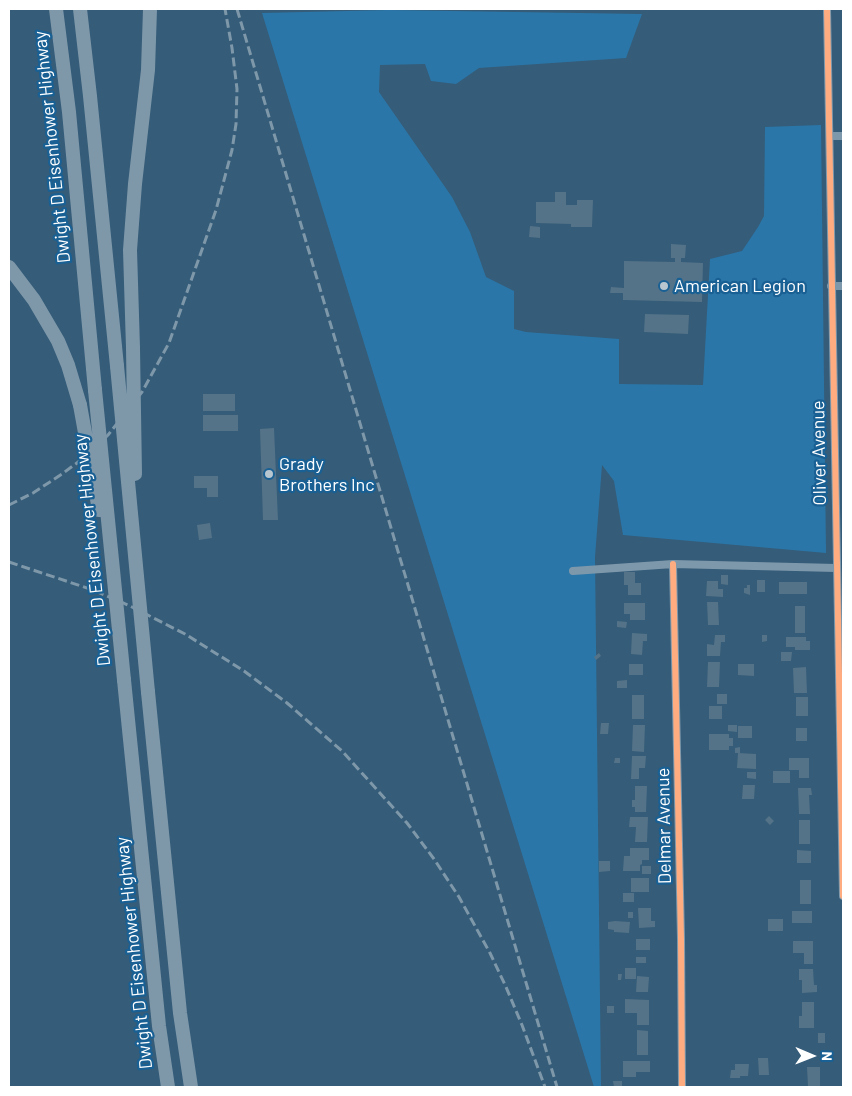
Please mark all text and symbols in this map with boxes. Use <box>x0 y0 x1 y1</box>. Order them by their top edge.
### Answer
street label: Dwight D Eisenhower Highway <box>29 30 75 264</box>
place label: American Legion <box>674 275 806 297</box>
marker: American Legion <box>658 280 670 292</box>
street label: Oliver Avenue <box>807 400 831 506</box>
street label: Dwight D Eisenhower Highway <box>69 433 115 667</box>
place label: Grady Brothers Inc <box>279 453 375 496</box>
marker: Grady Brothers Inc <box>263 468 275 480</box>
street label: Delmar Avenue <box>652 768 676 884</box>
street label: Dwight D Eisenhower Highway <box>111 836 157 1070</box>
north arrow <box>787 1031 837 1081</box>
text: N <box>819 1051 836 1061</box>

